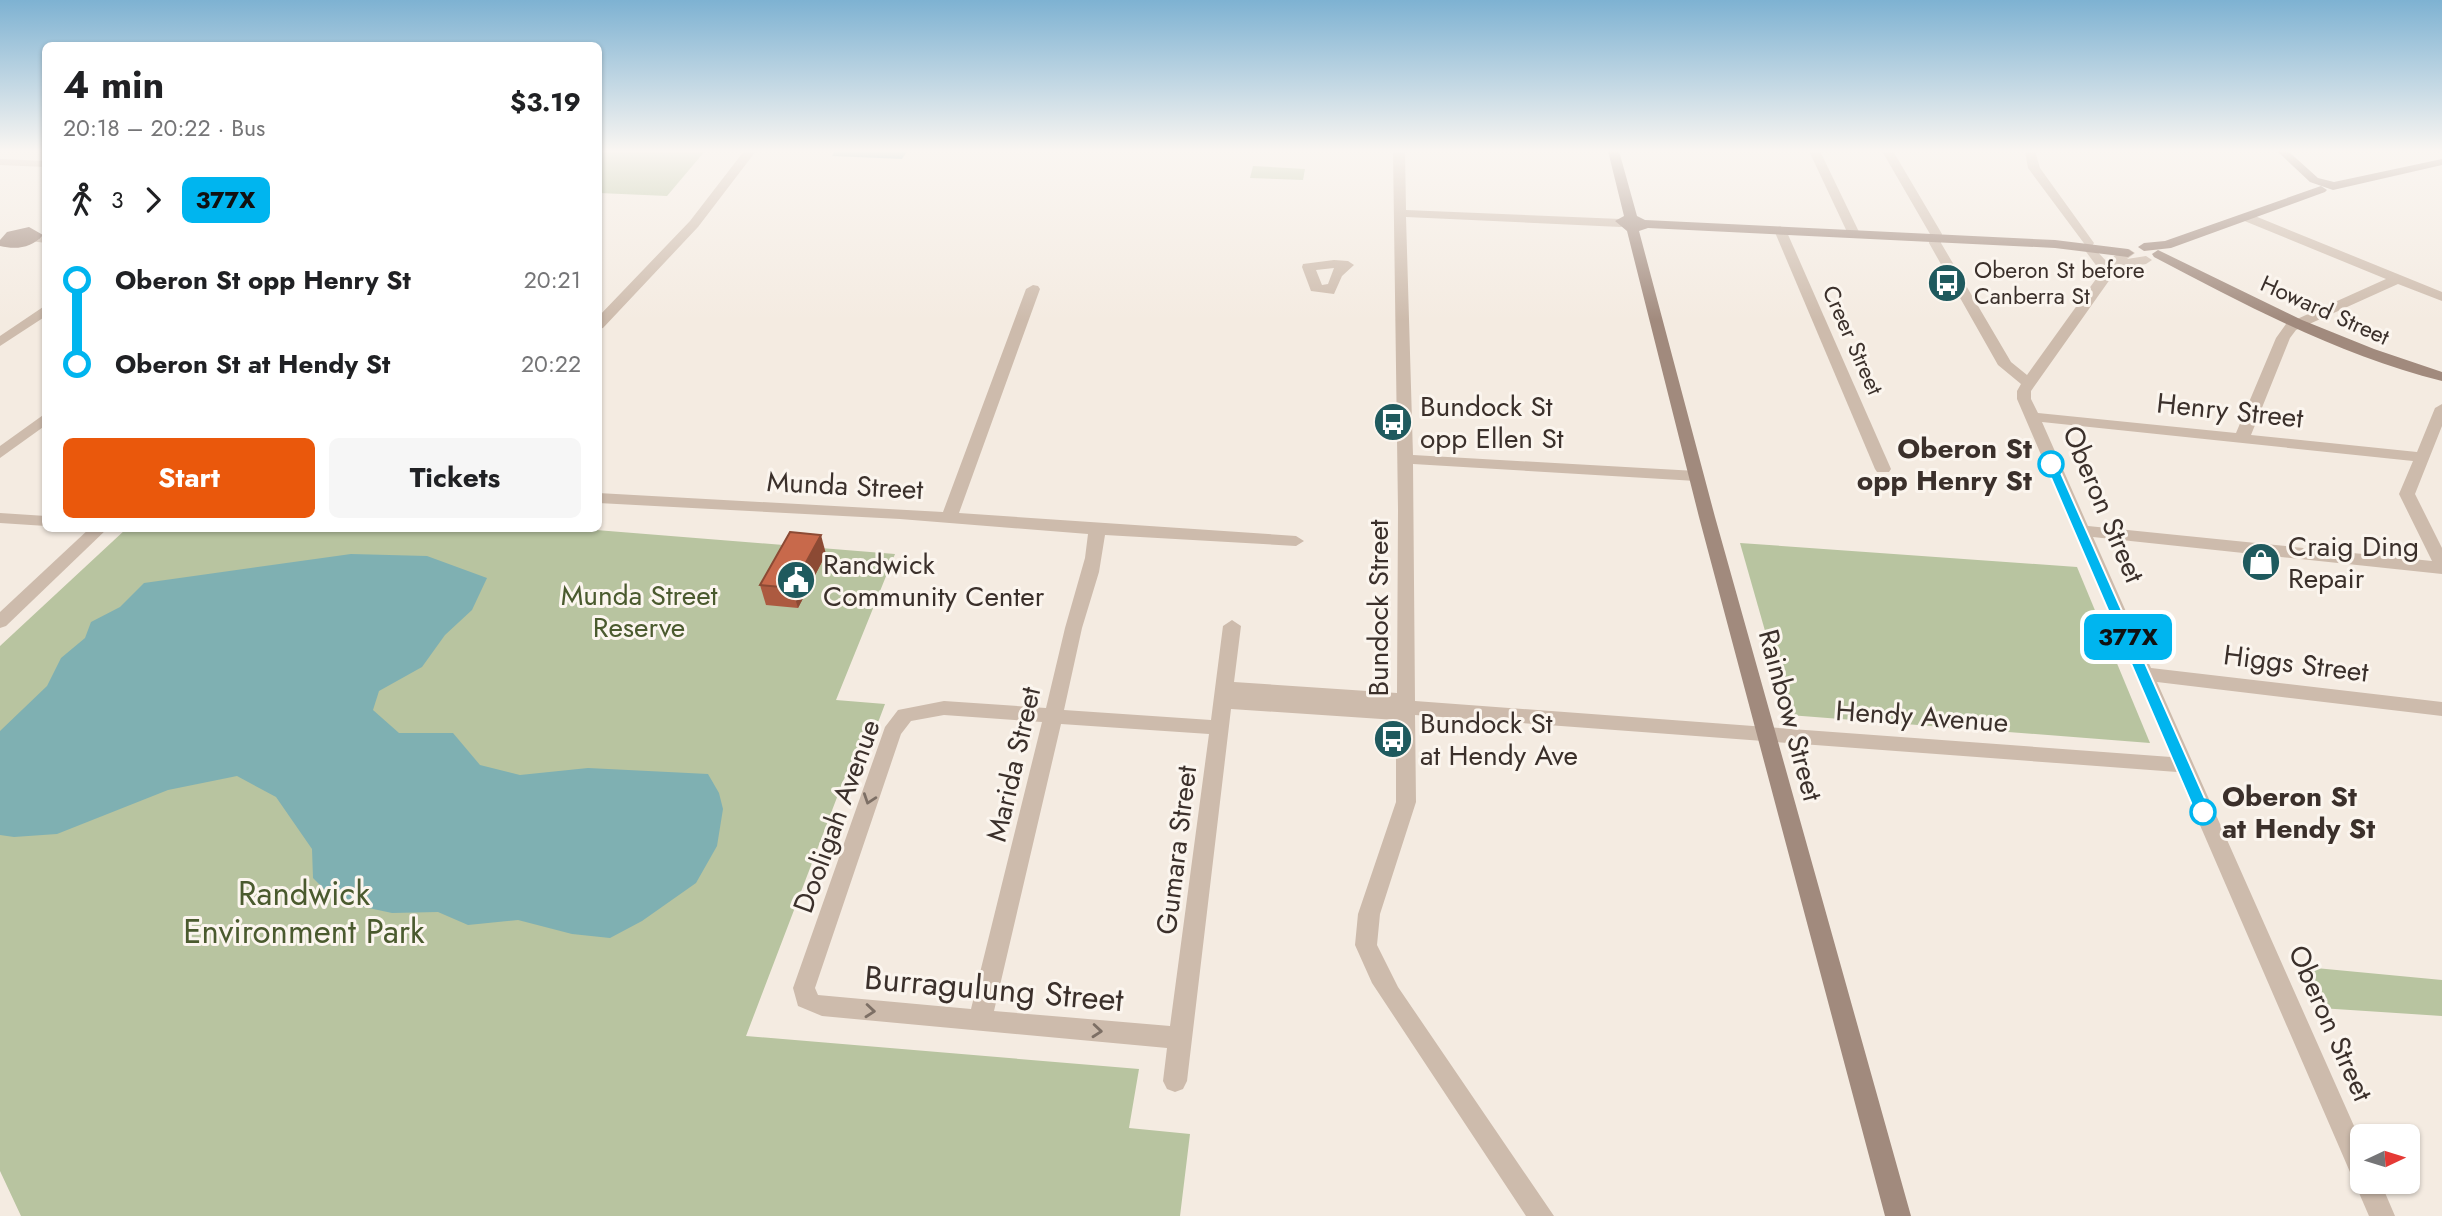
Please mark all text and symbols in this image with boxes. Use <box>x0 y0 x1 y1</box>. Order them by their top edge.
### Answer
text: 4 min <box>63 57 164 112</box>
text: $3.19 <box>510 83 581 121</box>
text: 20:18 – 20:22 · Bus <box>63 111 265 145</box>
icon: walk <box>63 181 101 219</box>
icon: forward <box>134 181 172 219</box>
text: 377X <box>196 182 256 217</box>
text: 3 <box>111 183 124 217</box>
place label: Oberon St before Canberra St <box>1974 253 2145 313</box>
text: Oberon St opp Henry St <box>115 261 411 299</box>
bus stop icon: Oberon St before Canberra St <box>1926 262 1968 304</box>
text: 20:21 <box>524 263 581 297</box>
street label: Howard Street <box>2255 266 2395 354</box>
street label: Creer Street <box>1814 280 1892 401</box>
text: Oberon St at Hendy St <box>115 345 390 383</box>
text: 20:22 <box>521 347 581 381</box>
street label: Henry Street <box>2155 382 2306 439</box>
place label: Bundock St opp Ellen St <box>1420 386 1564 459</box>
bus stop icon: Bundock St opp Ellen St <box>1372 401 1414 443</box>
street label: Oberon Street <box>2052 419 2155 589</box>
place label: Oberon St opp Henry St <box>1857 428 2032 501</box>
button: Start <box>63 438 315 518</box>
button: Tickets <box>329 438 581 518</box>
marker: Oberon St opp Henry St <box>2038 451 2064 477</box>
street label: Munda Street <box>766 461 925 510</box>
street label: Bundock Street <box>1358 519 1399 697</box>
place label: Craig Ding Repair <box>2288 526 2419 599</box>
shop icon: Craig Ding Repair <box>2240 541 2282 583</box>
place label: Randwick Community Center <box>823 544 1045 617</box>
public building icon: Randwick Community Center <box>775 559 817 601</box>
park label: Munda Street Reserve <box>561 575 718 648</box>
line badge: 377X <box>2079 614 2177 660</box>
text: 377X <box>2098 619 2158 654</box>
street label: Rainbow Street <box>1748 625 1833 806</box>
street label: Higgs Street <box>2221 634 2371 693</box>
street label: Marida Street <box>976 682 1051 846</box>
street label: Hendy Avenue <box>1834 690 2010 743</box>
place label: Bundock St at Hendy Ave <box>1420 703 1578 776</box>
street label: Dooligah Avenue <box>782 714 890 919</box>
bus stop icon: Bundock St at Hendy Ave <box>1372 718 1414 760</box>
street label: Gumara Street <box>1146 763 1207 937</box>
place label: Oberon St at Hendy St <box>2222 776 2375 849</box>
one-way arrow <box>863 793 877 805</box>
marker: Oberon St at Hendy St <box>2190 799 2216 825</box>
park label: Randwick Environment Park <box>183 870 425 955</box>
street label: Oberon Street <box>2278 939 2383 1108</box>
street label: Burragulung Street <box>862 954 1126 1023</box>
one-way arrow <box>865 1003 876 1018</box>
one-way arrow <box>1091 1023 1102 1038</box>
north arrow <box>2350 1124 2420 1194</box>
map controls <box>2350 1124 2420 1194</box>

